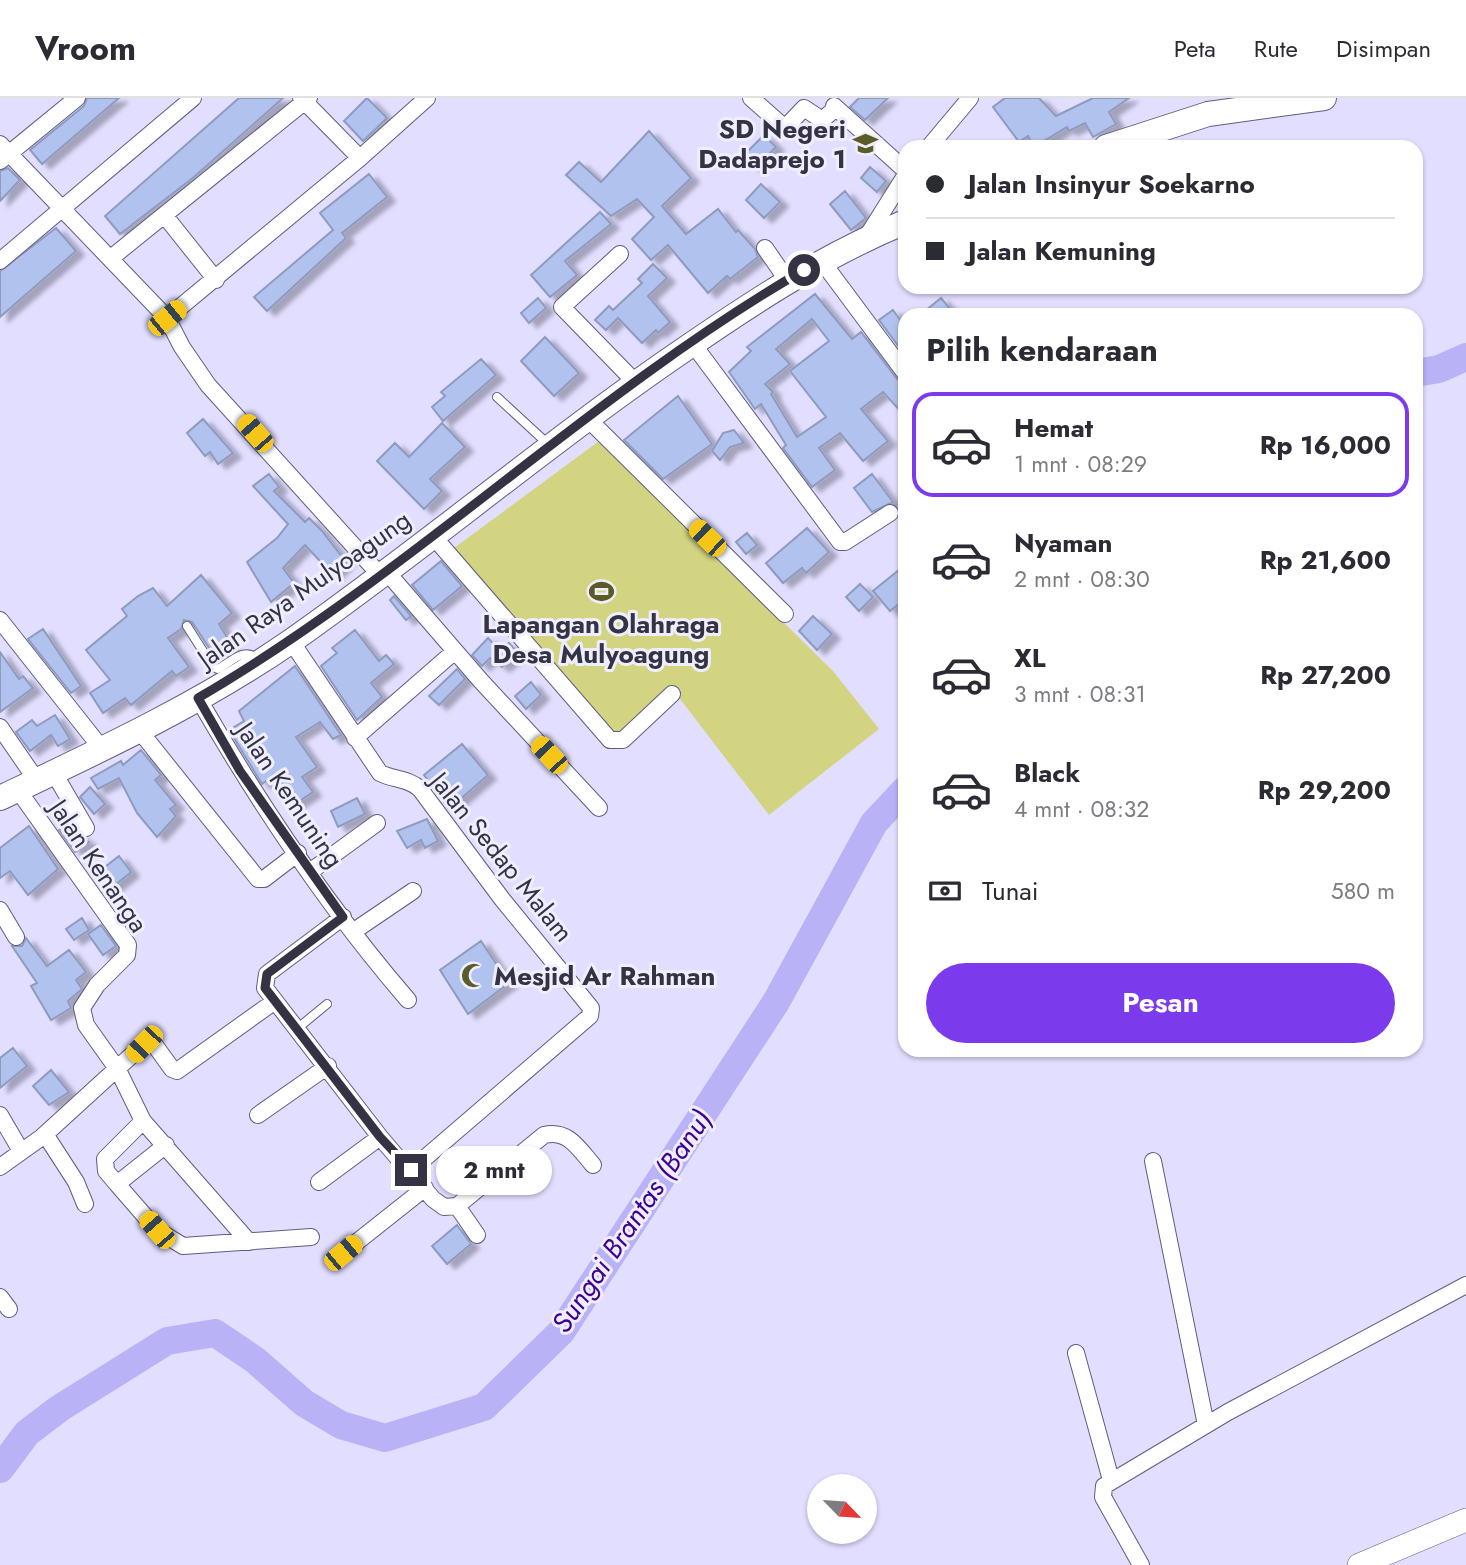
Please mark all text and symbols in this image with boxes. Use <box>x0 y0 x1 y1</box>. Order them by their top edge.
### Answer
text: Vroom <box>35 25 136 72</box>
text: Peta <box>1174 31 1216 66</box>
text: Rute <box>1254 31 1298 66</box>
text: Disimpan <box>1336 31 1431 66</box>
place label: SD Negeri Dadaprejo 1 <box>698 110 846 178</box>
school or university icon: SD Negeri Dadaprejo 1 <box>852 130 880 158</box>
text: Jalan Insinyur Soekarno <box>968 165 1255 203</box>
text: Jalan Kemuning <box>968 232 1156 270</box>
route start <box>788 254 820 286</box>
car <box>145 297 190 339</box>
text: Pilih kendaraan <box>926 327 1158 373</box>
text: Hemat <box>1014 409 1093 447</box>
car <box>234 410 277 456</box>
icon: car <box>930 413 993 476</box>
text: Rp 16,000 <box>1260 426 1391 464</box>
text: 1 mnt · 08:29 <box>1014 447 1147 481</box>
street label: Jalan Raya Mulyoagung <box>187 501 418 679</box>
car <box>685 516 730 560</box>
text: Nyaman <box>1014 524 1113 562</box>
icon: car <box>930 528 993 591</box>
text: Rp 21,600 <box>1260 541 1391 579</box>
text: 2 mnt · 08:30 <box>1014 562 1150 596</box>
sports icon: Lapangan Olahraga Desa Mulyoagung <box>587 578 615 606</box>
place label: Lapangan Olahraga Desa Mulyoagung <box>482 605 720 673</box>
text: XL <box>1014 639 1046 677</box>
icon: car <box>930 643 993 706</box>
text: Rp 27,200 <box>1260 656 1391 694</box>
text: 3 mnt · 08:31 <box>1014 677 1146 711</box>
street label: Jalan Kemuning <box>225 712 353 876</box>
car <box>527 732 572 778</box>
text: Black <box>1014 754 1080 792</box>
icon: car <box>930 758 993 821</box>
street label: Jalan Sedap Malam <box>420 762 582 950</box>
text: Rp 29,200 <box>1258 771 1391 809</box>
street label: Jalan Kenanga <box>39 789 158 940</box>
text: 4 mnt · 08:32 <box>1014 792 1149 826</box>
icon: cash <box>926 872 964 910</box>
text: Tunai <box>982 872 1039 910</box>
text: 580 m <box>1331 874 1395 908</box>
place label: Mesjid Ar Rahman <box>494 957 716 995</box>
mosque icon: Mesjid Ar Rahman <box>460 962 488 990</box>
button: Pesan <box>926 963 1395 1043</box>
car <box>122 1022 167 1066</box>
water label: Sungai Brantas (Banu) <box>541 1101 722 1341</box>
callout: 2 mnt <box>436 1146 551 1194</box>
text: 2 mnt <box>463 1153 525 1187</box>
route end <box>395 1154 427 1186</box>
car <box>136 1207 179 1253</box>
car <box>321 1231 366 1275</box>
north arrow <box>807 1474 877 1544</box>
map controls <box>807 1474 877 1544</box>

